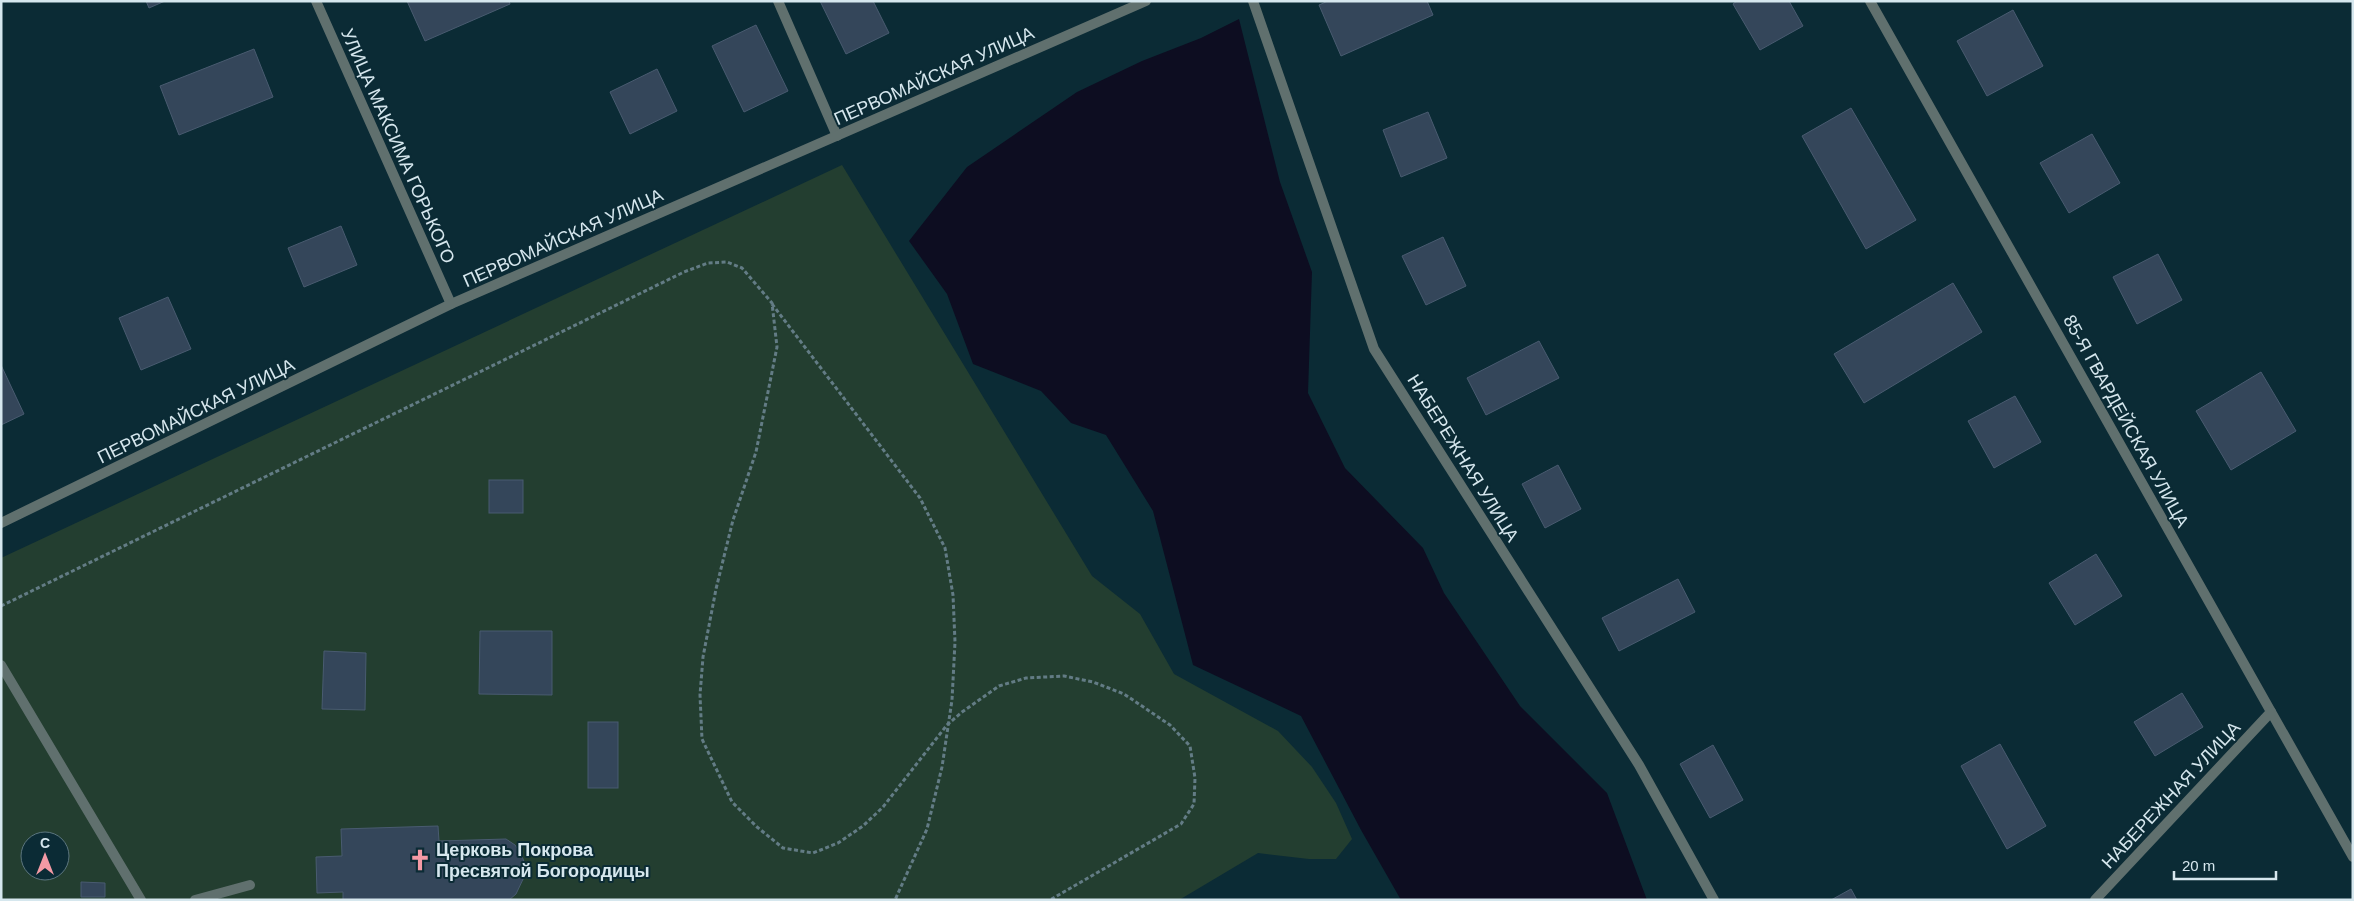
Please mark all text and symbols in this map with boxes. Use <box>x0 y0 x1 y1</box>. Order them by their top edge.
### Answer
street label: ПЕРВОМАЙСКАЯ УЛИЦА <box>831 22 1037 129</box>
street label: УЛИЦА МАКСИМА ГОРЬКОГО <box>337 26 459 266</box>
street label: ПЕРВОМАЙСКАЯ УЛИЦА <box>460 184 666 291</box>
street label: 85-Я ГВАРДЕЙСКАЯ УЛИЦА <box>2059 311 2194 531</box>
street label: ПЕРВОМАЙСКАЯ УЛИЦА <box>94 354 298 467</box>
street label: НАБЕРЕЖНАЯ УЛИЦА <box>1403 371 1523 545</box>
street label: НАБЕРЕЖНАЯ УЛИЦА <box>2098 717 2244 873</box>
north arrow <box>20 831 70 881</box>
text: С <box>40 835 50 851</box>
place label: Церковь Покрова Пресвятой Богородицы <box>436 840 650 881</box>
church icon: Церковь Покрова Пресвятой Богородицы <box>407 847 433 873</box>
scale bar <box>2174 848 2276 880</box>
text: 20 m <box>2182 857 2215 874</box>

